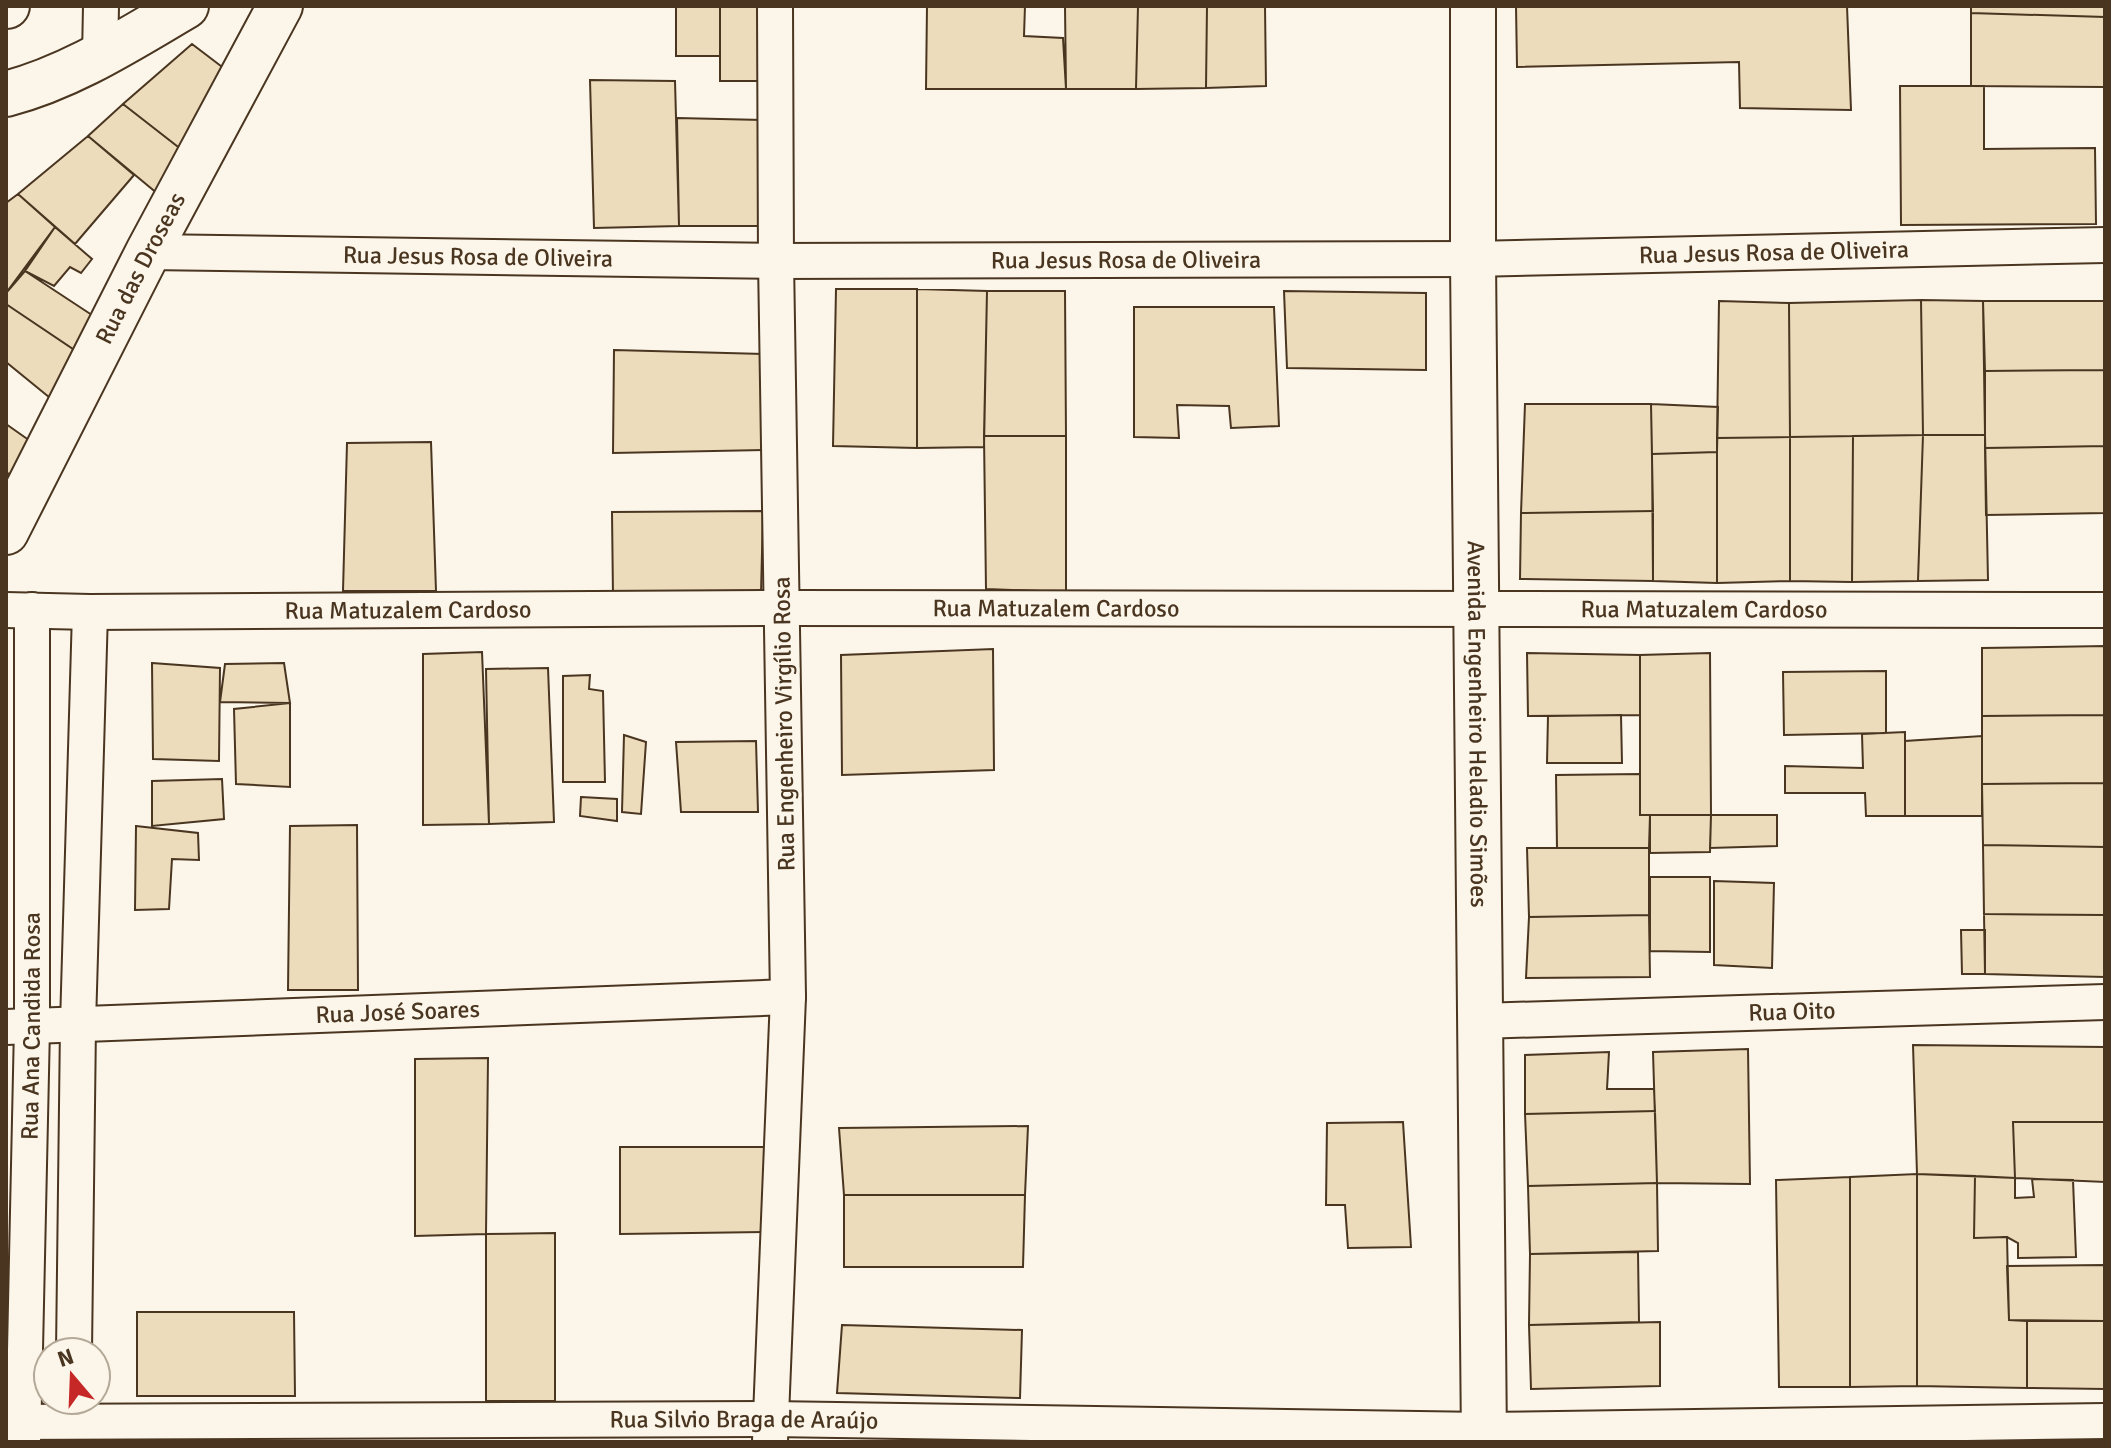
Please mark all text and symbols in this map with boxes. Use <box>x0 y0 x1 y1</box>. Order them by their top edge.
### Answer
street label: Rua das Droseas <box>89 187 192 349</box>
street label: Rua Jesus Rosa de Oliveira <box>1638 234 1909 270</box>
street label: Rua Jesus Rosa de Oliveira <box>343 240 613 274</box>
street label: Rua Jesus Rosa de Oliveira <box>991 245 1261 275</box>
street label: Avenida Engenheiro Heladio Simões <box>1461 540 1494 908</box>
street label: Rua Engenheiro Virgílio Rosa <box>766 576 802 872</box>
street label: Rua Matuzalem Cardoso <box>933 593 1179 624</box>
street label: Rua Matuzalem Cardoso <box>284 594 531 626</box>
street label: Rua Matuzalem Cardoso <box>1581 594 1827 625</box>
street label: Rua Ana Candida Rosa <box>15 912 47 1140</box>
street label: Rua José Soares <box>315 994 480 1030</box>
street label: Rua Oito <box>1748 995 1836 1028</box>
north arrow <box>32 1336 112 1416</box>
text: N <box>54 1342 77 1373</box>
street label: Rua Silvio Braga de Araújo <box>609 1404 879 1436</box>

